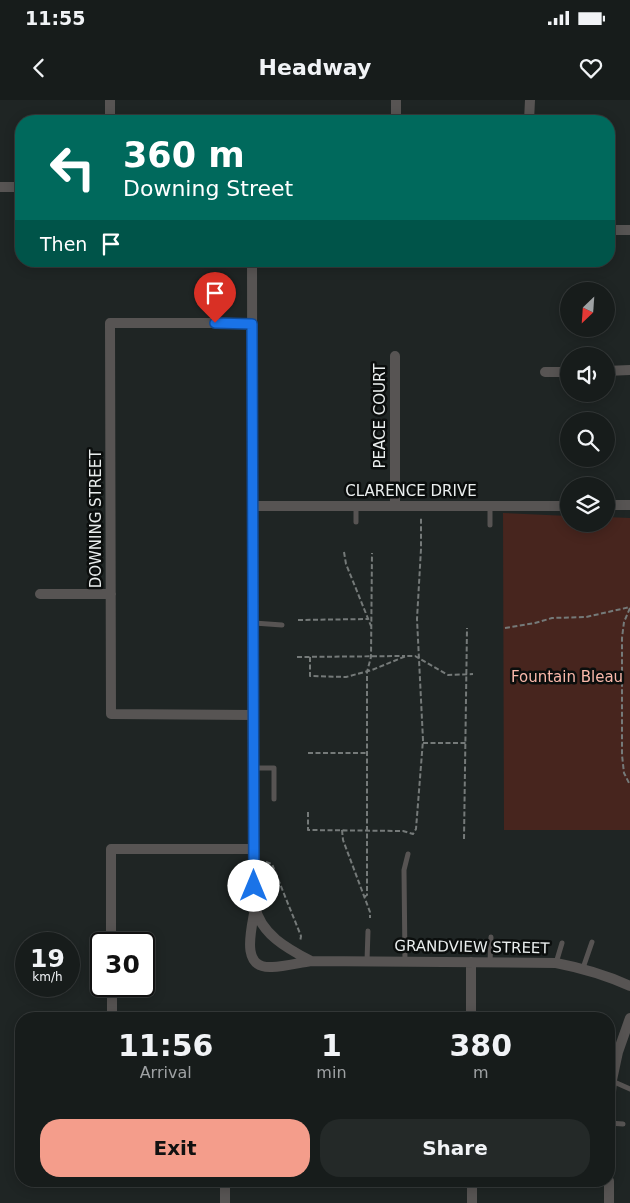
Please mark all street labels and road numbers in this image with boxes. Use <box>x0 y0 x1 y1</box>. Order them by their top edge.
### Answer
street label: PEACE COURT <box>371 363 389 469</box>
street label: DOWNING STREET <box>87 449 105 588</box>
street label: CLARENCE DRIVE <box>345 482 477 500</box>
street label: GRANDVIEW STREET <box>394 937 551 957</box>

